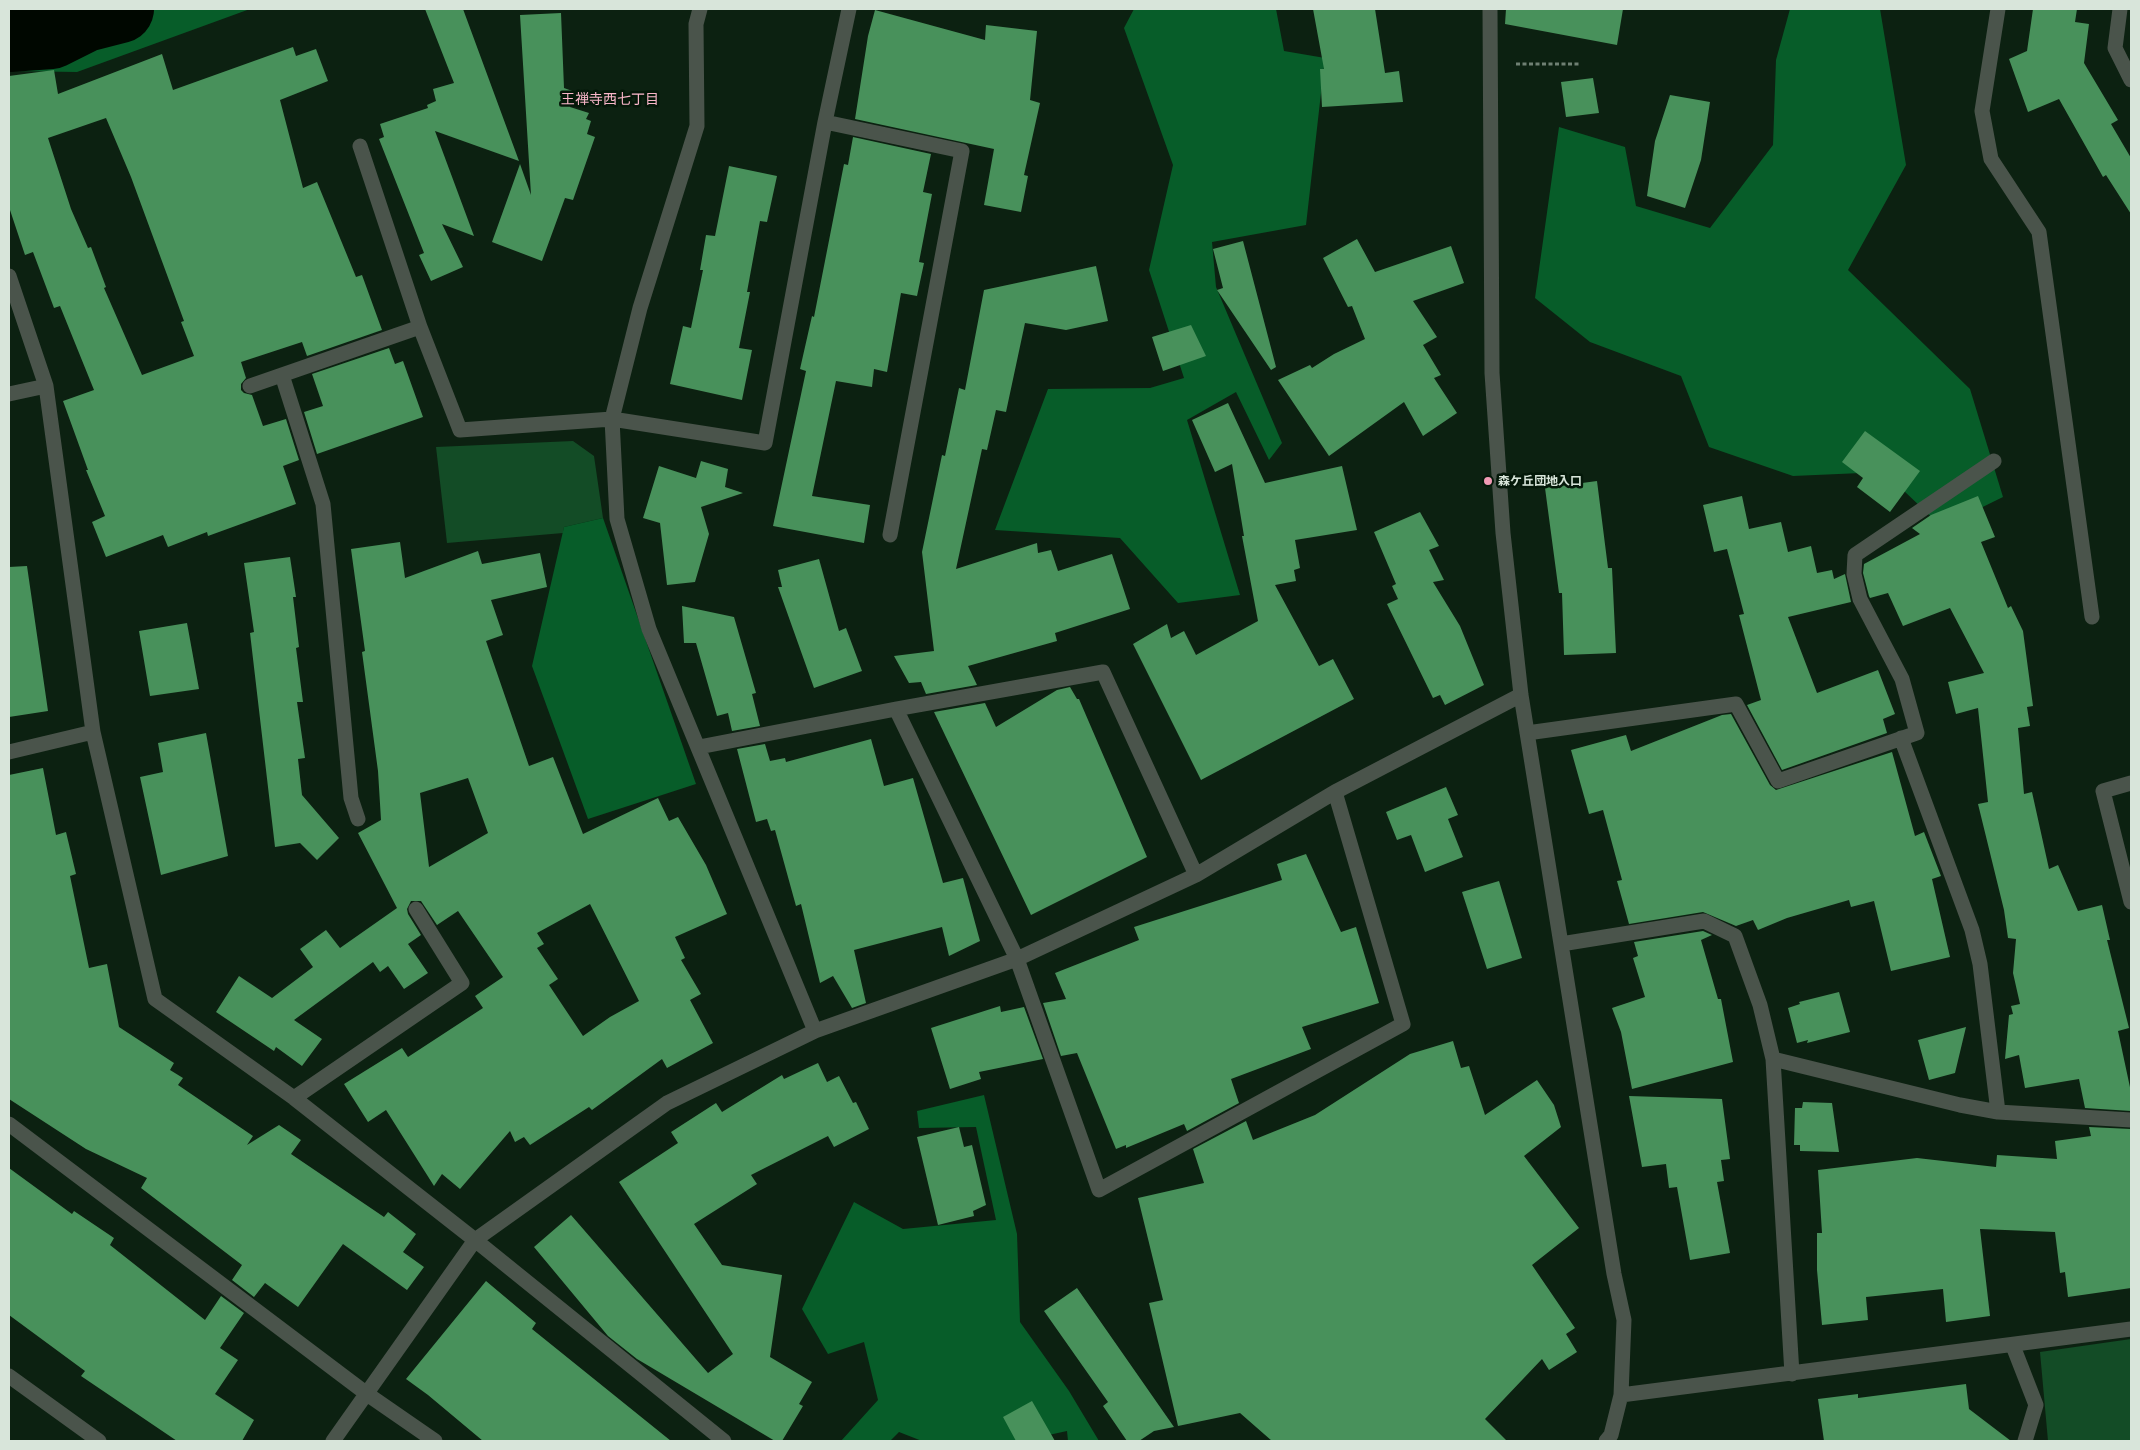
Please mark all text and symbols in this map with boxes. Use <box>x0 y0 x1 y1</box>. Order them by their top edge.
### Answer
district label: 王禅寺西七丁目 <box>561 92 659 108</box>
place label: 森ケ丘団地入口 <box>1498 474 1582 488</box>
marker: 森ケ丘団地入口 <box>1482 475 1494 487</box>

